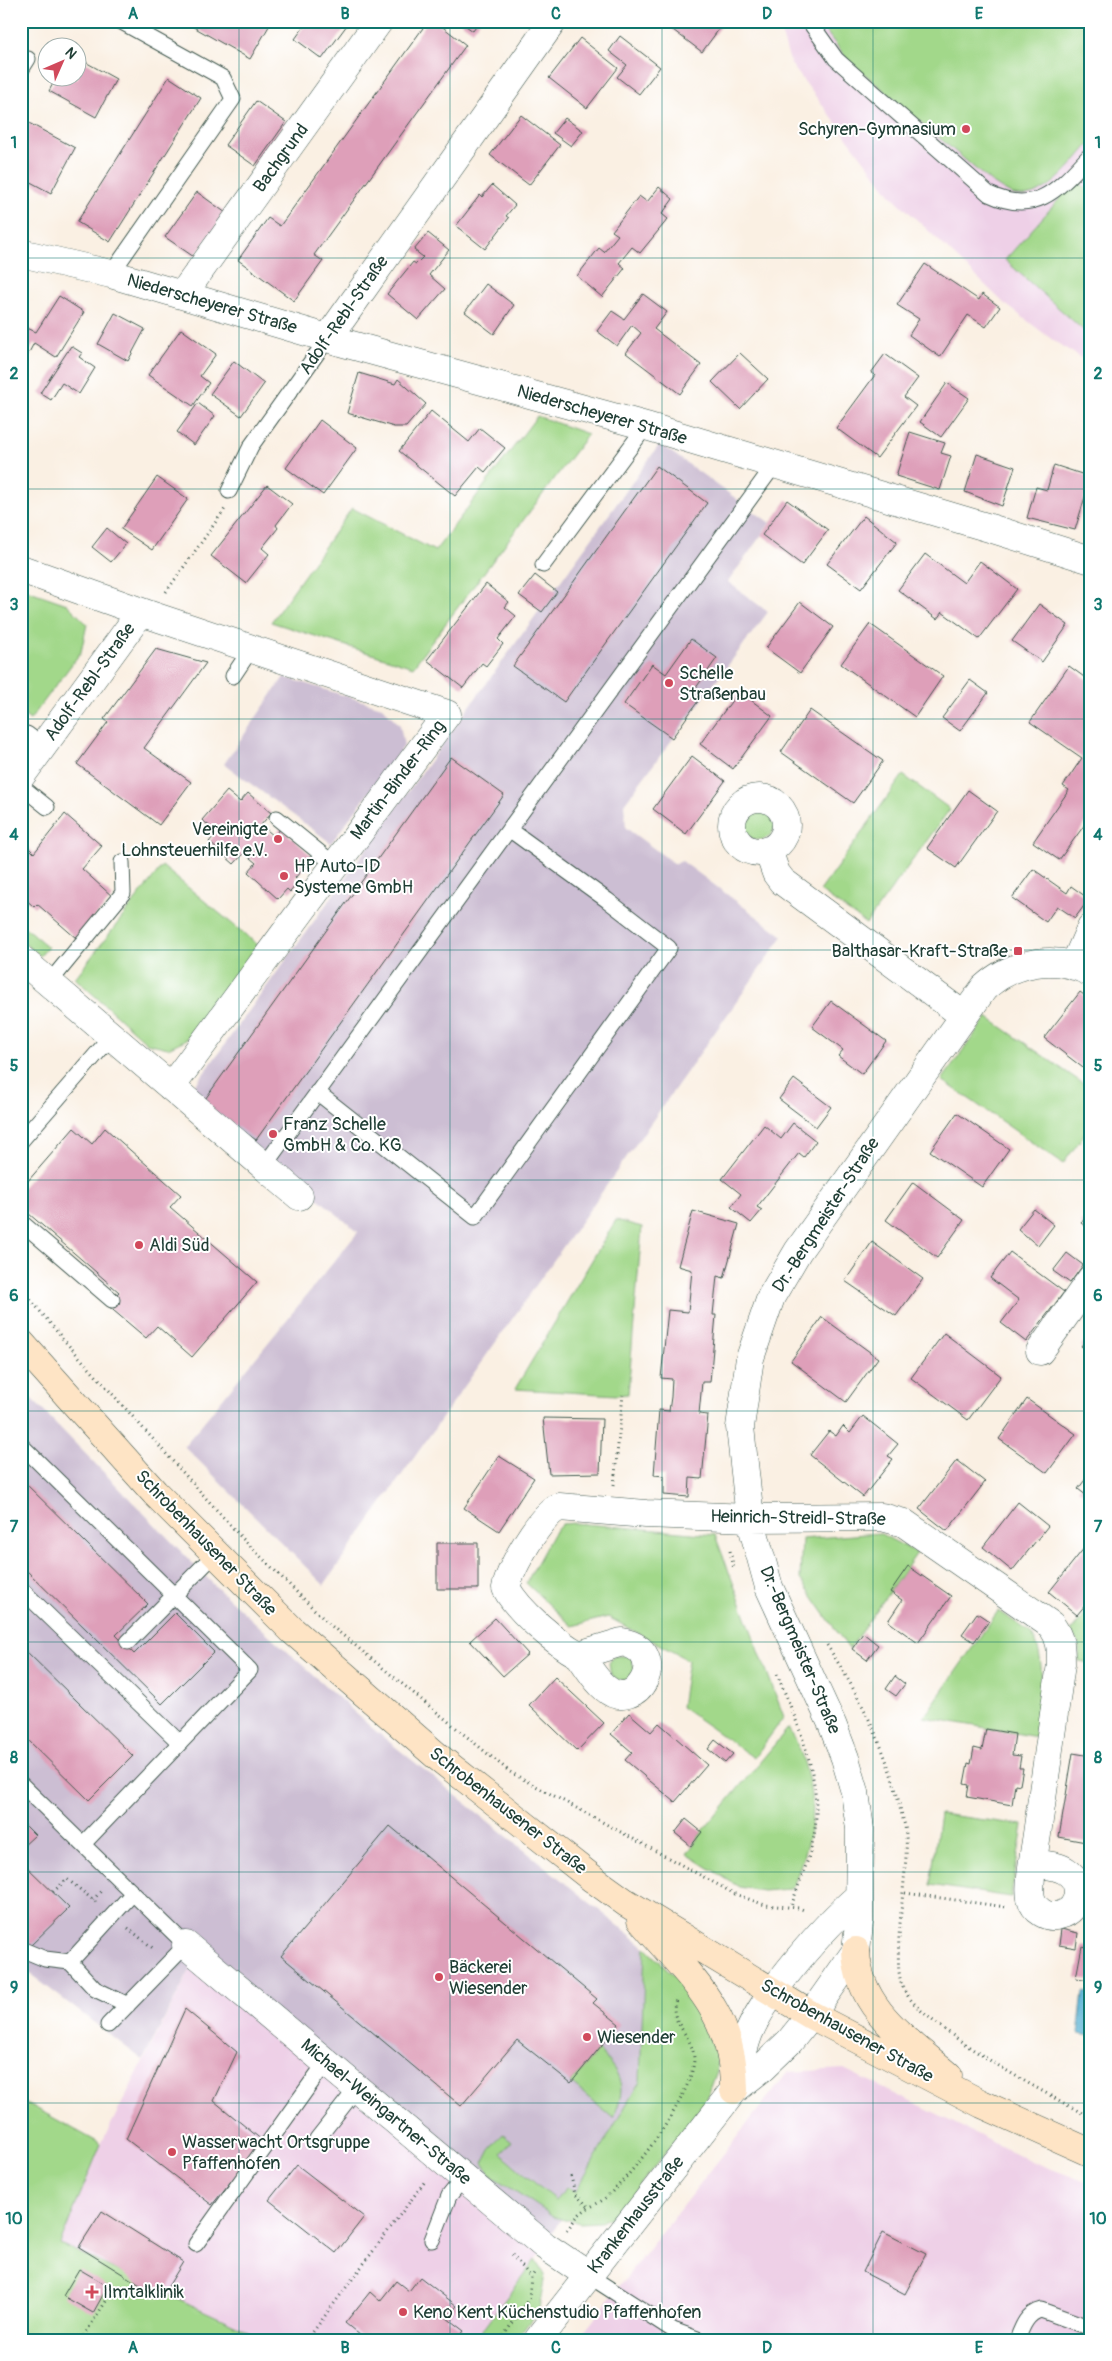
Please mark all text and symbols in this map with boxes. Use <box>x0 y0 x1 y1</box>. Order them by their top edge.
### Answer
text: A <box>128 4 139 24</box>
text: B <box>340 4 350 24</box>
text: C <box>551 4 561 24</box>
text: D <box>762 4 772 24</box>
text: E <box>975 4 984 24</box>
north arrow <box>38 38 88 88</box>
text: N <box>61 44 80 63</box>
place label: Schyren-Gymnasium <box>798 118 956 141</box>
street label: Bachgrund <box>248 119 314 197</box>
marker: Schyren-Gymnasium <box>960 123 972 135</box>
text: 1 <box>11 133 17 153</box>
text: 1 <box>1095 133 1101 153</box>
street label: Adolf-Rebl-Straße <box>294 251 394 379</box>
street label: Niederscheyerer Straße <box>124 269 300 339</box>
text: 2 <box>10 364 19 384</box>
text: 2 <box>1094 364 1103 384</box>
street label: Niederscheyerer Straße <box>514 380 690 450</box>
text: 3 <box>10 595 19 615</box>
text: 3 <box>1094 595 1103 615</box>
street label: Adolf-Rebl-Straße <box>39 618 141 746</box>
place label: Schelle Straßenbau <box>679 662 766 706</box>
marker: Schelle Straßenbau <box>663 677 675 689</box>
street label: Martin-Binder-Ring <box>345 716 451 844</box>
place label: Vereinigte Lohnsteuerhilfe e.V. <box>121 818 268 862</box>
text: 4 <box>9 825 19 845</box>
text: 4 <box>1093 825 1103 845</box>
marker: Vereinigte Lohnsteuerhilfe e.V. <box>272 833 284 845</box>
place label: HP Auto-ID Systeme GmbH <box>294 855 413 899</box>
marker: HP Auto-ID Systeme GmbH <box>278 870 290 882</box>
place label: Balthasar-Kraft-Straße <box>831 940 1008 963</box>
marker: Balthasar-Kraft-Straße <box>1012 945 1024 957</box>
text: 5 <box>10 1056 19 1076</box>
text: 5 <box>1094 1056 1103 1076</box>
place label: Franz Schelle GmbH & Co. KG <box>283 1113 402 1157</box>
marker: Franz Schelle GmbH & Co. KG <box>267 1128 279 1140</box>
street label: Dr.-Bergmeister-Straße <box>767 1133 885 1297</box>
place label: Aldi Süd <box>149 1234 210 1257</box>
marker: Aldi Süd <box>133 1239 145 1251</box>
text: 6 <box>9 1286 19 1306</box>
text: 6 <box>1093 1286 1103 1306</box>
street label: Schrobenhausener Straße <box>130 1465 282 1621</box>
street label: Heinrich-Streidl-Straße <box>710 1505 886 1531</box>
text: 7 <box>10 1517 19 1537</box>
text: 7 <box>1094 1517 1103 1537</box>
street label: Dr.-Bergmeister-Straße <box>754 1563 846 1738</box>
street label: Schrobenhausener Straße <box>424 1742 592 1880</box>
text: 8 <box>10 1748 18 1768</box>
text: 8 <box>1094 1748 1102 1768</box>
place label: Bäckerei Wiesender <box>449 1956 528 2000</box>
marker: Bäckerei Wiesender <box>433 1971 445 1983</box>
street label: Schrobenhausener Straße <box>757 1974 938 2088</box>
text: 9 <box>10 1978 18 1998</box>
text: 9 <box>1094 1978 1102 1998</box>
place label: Wiesender <box>597 2026 676 2049</box>
marker: Wiesender <box>581 2031 593 2043</box>
street label: Michael-Weingartner-Straße <box>296 2034 476 2190</box>
place label: Wasserwacht Ortsgruppe Pfaffenhofen <box>182 2131 370 2175</box>
marker: Wasserwacht Ortsgruppe Pfaffenhofen <box>166 2146 178 2158</box>
street label: Krankenhausstraße <box>583 2151 689 2279</box>
text: 10 <box>5 2209 23 2229</box>
text: 10 <box>1089 2209 1107 2229</box>
place label: Ilmtalklinik <box>103 2281 184 2304</box>
marker: Ilmtalklinik <box>85 2285 99 2299</box>
place label: Keno Kent Küchenstudio Pfaffenhofen <box>413 2301 701 2324</box>
marker: Keno Kent Küchenstudio Pfaffenhofen <box>397 2306 409 2318</box>
text: A <box>128 2338 139 2358</box>
text: B <box>340 2338 350 2358</box>
text: C <box>551 2338 561 2358</box>
text: D <box>762 2338 772 2358</box>
text: E <box>975 2338 984 2358</box>

